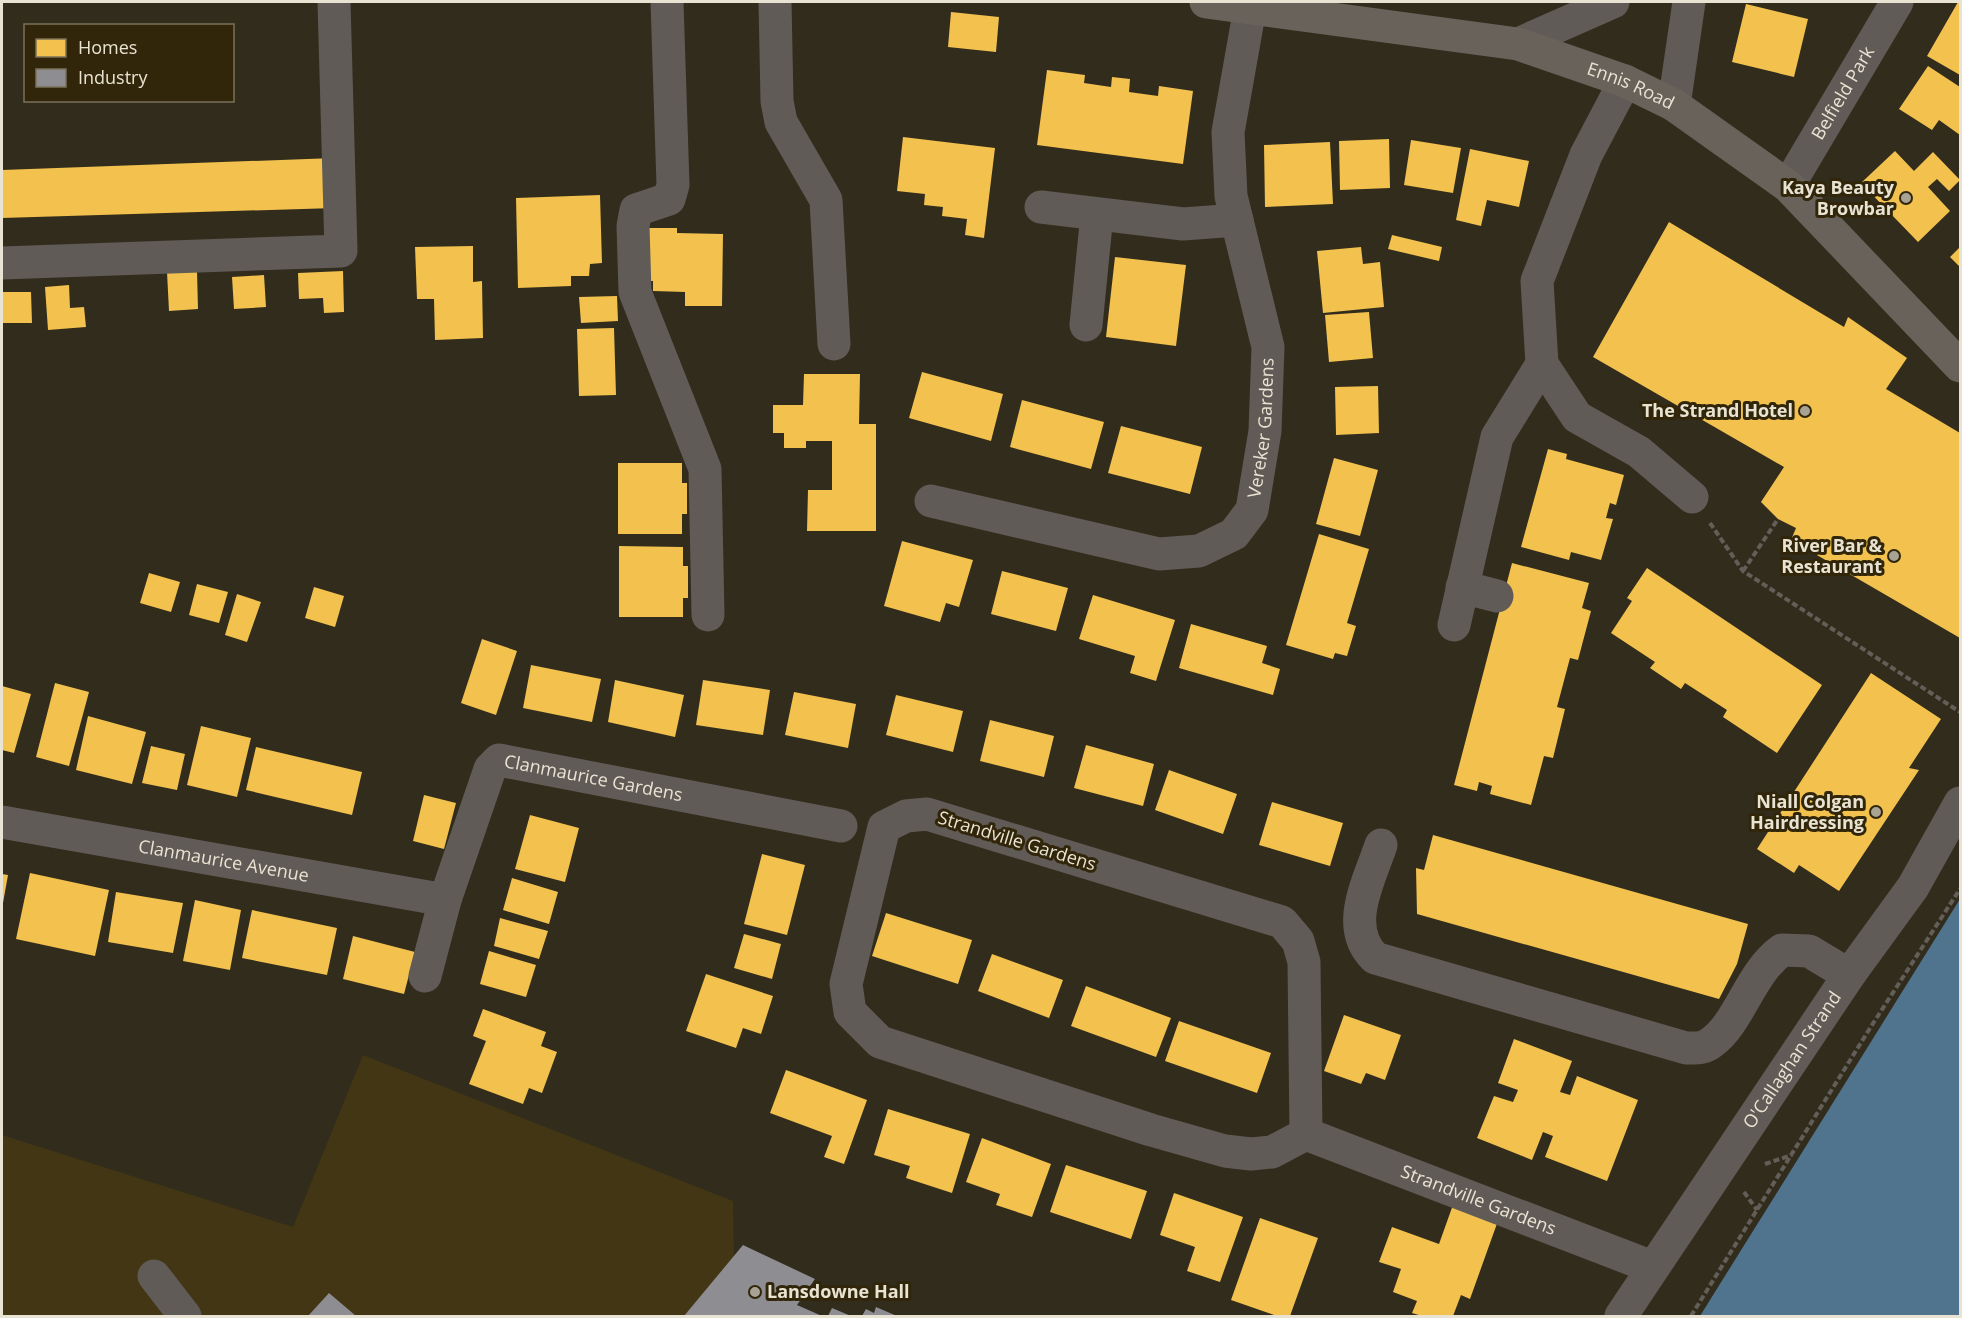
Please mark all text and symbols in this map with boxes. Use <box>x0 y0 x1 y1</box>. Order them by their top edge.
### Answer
legend <box>24 24 234 102</box>
text: Homes <box>78 35 137 59</box>
street label: Belfield Park <box>1805 41 1880 144</box>
street label: Ennis Road <box>1584 56 1679 114</box>
text: Industry <box>78 65 148 89</box>
place label: Kaya Beauty Browbar <box>1782 175 1895 220</box>
marker: Kaya Beauty Browbar <box>1899 191 1913 205</box>
street label: Vereker Gardens <box>1241 357 1279 500</box>
place label: The Strand Hotel <box>1642 398 1793 422</box>
marker: The Strand Hotel <box>1798 404 1812 418</box>
place label: River Bar & Restaurant <box>1781 533 1882 578</box>
marker: River Bar & Restaurant <box>1887 549 1901 563</box>
street label: Clanmaurice Gardens <box>502 748 685 806</box>
place label: Niall Colgan Hairdressing <box>1750 789 1864 834</box>
street label: Strandville Gardens <box>935 805 1099 876</box>
marker: Niall Colgan Hairdressing <box>1869 805 1883 819</box>
street label: Clanmaurice Avenue <box>137 833 311 887</box>
street label: O'Callaghan Strand <box>1737 986 1846 1133</box>
street label: Strandville Gardens <box>1398 1159 1560 1240</box>
place label: Lansdowne Hall <box>767 1279 910 1303</box>
marker: Lansdowne Hall <box>748 1285 762 1299</box>

